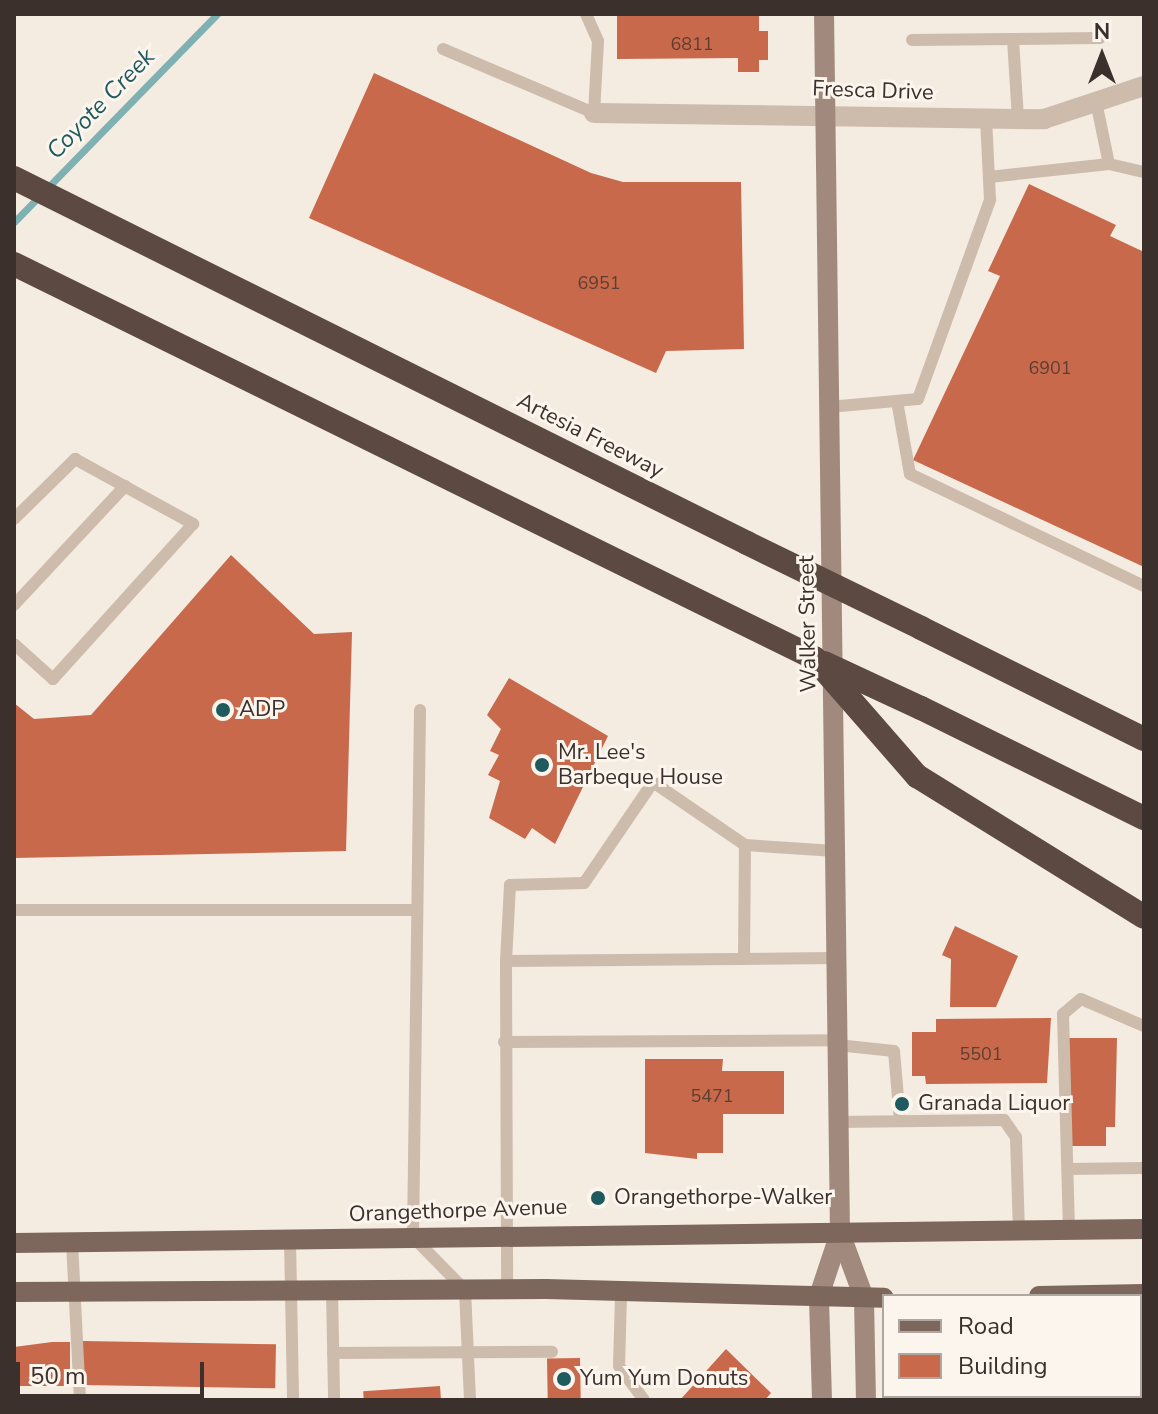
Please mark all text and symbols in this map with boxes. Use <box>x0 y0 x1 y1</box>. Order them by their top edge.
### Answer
north arrow <box>1062 16 1142 96</box>
text: N <box>1094 17 1110 47</box>
house number: 6811 <box>670 33 714 55</box>
water label: Coyote Creek <box>41 42 161 166</box>
street label: Fresca Drive <box>812 76 934 106</box>
house number: 6951 <box>577 272 621 294</box>
house number: 6901 <box>1028 357 1072 379</box>
street label: Artesia Freeway <box>512 388 668 484</box>
street label: Walker Street <box>794 555 822 693</box>
place label: ADP <box>239 697 285 723</box>
marker: ADP <box>214 701 232 719</box>
place label: Mr. Lee's Barbeque House <box>558 739 723 790</box>
marker: Mr. Lee's Barbeque House <box>533 756 551 774</box>
house number: 5501 <box>959 1043 1003 1065</box>
house number: 5471 <box>690 1085 734 1107</box>
place label: Granada Liquor <box>918 1091 1070 1117</box>
marker: Granada Liquor <box>893 1095 911 1113</box>
place label: Orangethorpe-Walker <box>614 1185 832 1211</box>
marker: Orangethorpe-Walker <box>589 1189 607 1207</box>
street label: Orangethorpe Avenue <box>348 1194 568 1228</box>
legend <box>882 1294 1142 1398</box>
text: Road <box>958 1310 1014 1342</box>
scale bar <box>20 1346 208 1396</box>
text: Building <box>958 1350 1048 1382</box>
text: 50 m <box>30 1360 86 1392</box>
place label: Yum Yum Donuts <box>580 1366 748 1392</box>
marker: Yum Yum Donuts <box>555 1370 573 1388</box>

